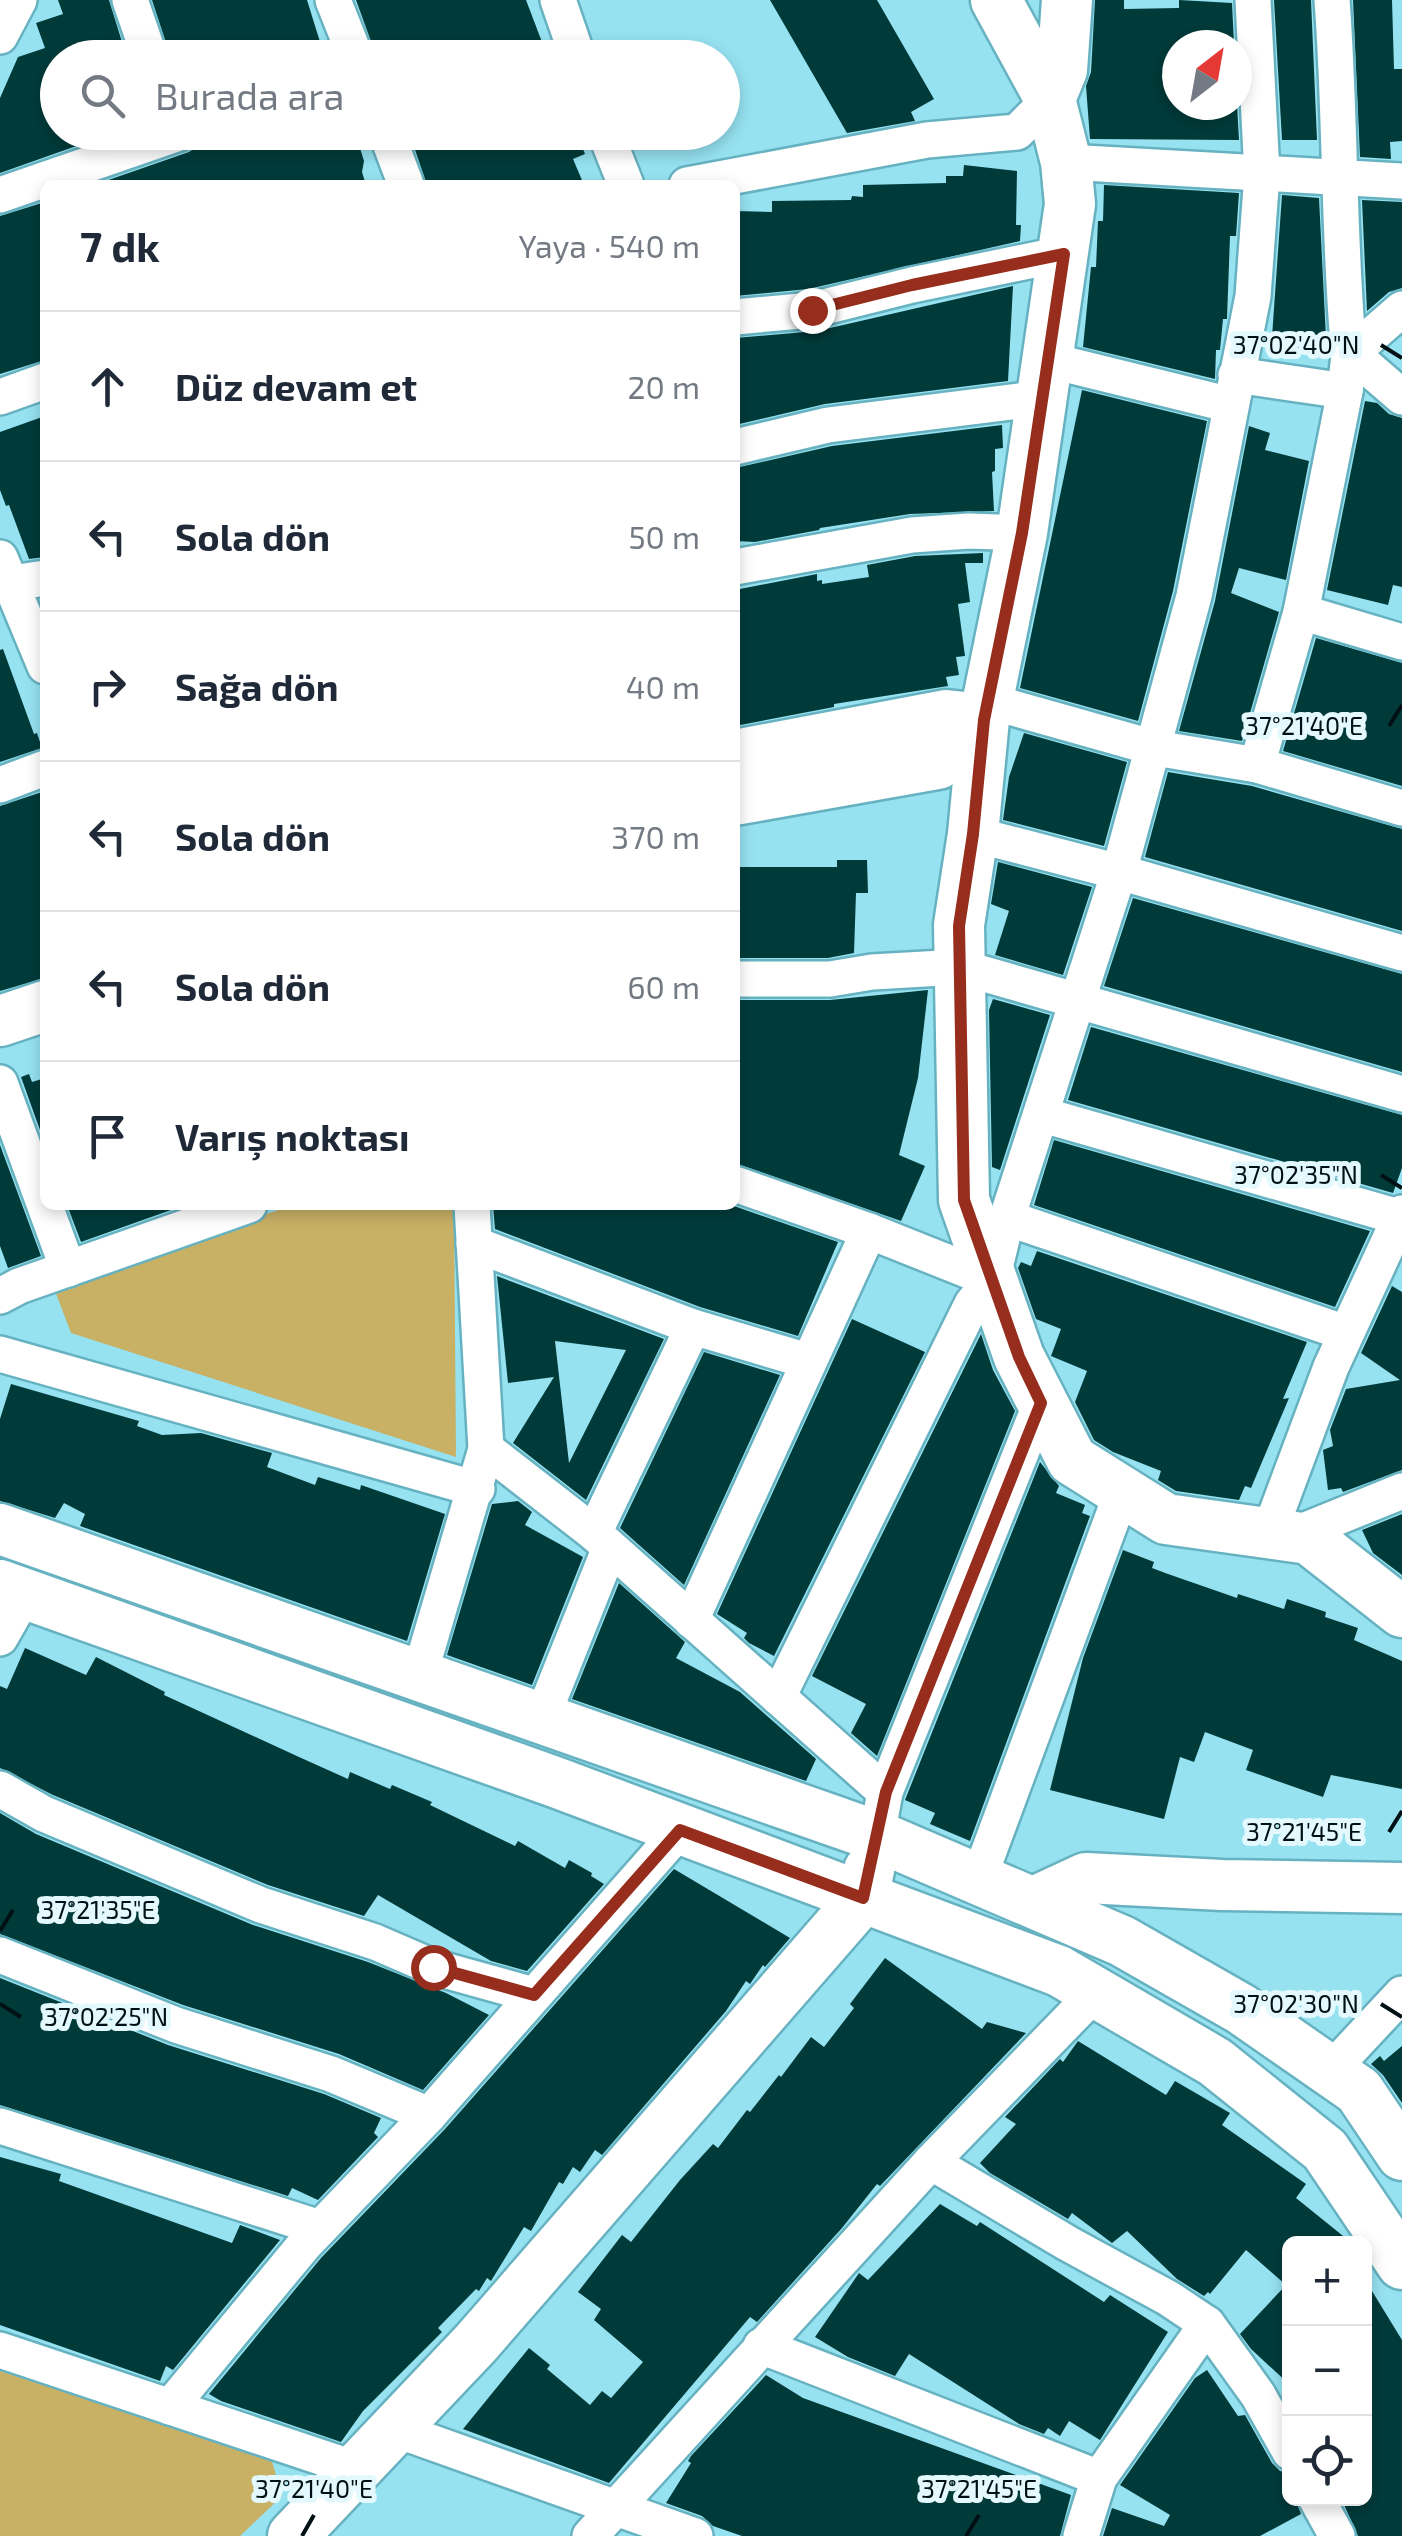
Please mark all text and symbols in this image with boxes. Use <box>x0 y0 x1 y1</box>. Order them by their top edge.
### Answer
north arrow <box>1162 30 1252 120</box>
search box <box>40 40 740 150</box>
icon: search <box>75 68 130 123</box>
text: Burada ara <box>155 72 344 118</box>
text: 7 dk <box>80 220 160 270</box>
text: Yaya · 540 m <box>519 226 700 264</box>
route end <box>790 288 836 334</box>
text: 37°02'40"N <box>1233 329 1359 359</box>
icon: ahead <box>80 359 135 414</box>
text: Düz devam et <box>175 363 417 409</box>
text: 20 m <box>628 367 700 405</box>
icon: left <box>80 509 135 564</box>
text: Sola dön <box>175 513 330 559</box>
text: 50 m <box>628 517 700 555</box>
icon: right <box>80 659 135 714</box>
text: Sağa dön <box>175 663 339 709</box>
text: 40 m <box>626 667 700 705</box>
text: 37°21'40"E <box>1245 710 1363 740</box>
icon: left <box>80 809 135 864</box>
text: Sola dön <box>175 813 330 859</box>
text: 370 m <box>611 817 700 855</box>
icon: left <box>80 959 135 1014</box>
text: Sola dön <box>175 963 330 1009</box>
text: 60 m <box>627 967 700 1005</box>
icon: arrive <box>80 1109 135 1164</box>
text: Varış noktası <box>175 1113 410 1159</box>
text: 37°02'35"N <box>1234 1159 1358 1189</box>
text: 37°21'45"E <box>1246 1816 1362 1846</box>
text: 37°21'35"E <box>40 1894 156 1924</box>
route start <box>411 1945 457 1991</box>
text: 37°02'30"N <box>1233 1988 1359 2018</box>
text: 37°02'25"N <box>44 2001 168 2031</box>
map controls <box>1282 2236 1372 2506</box>
button: + <box>1282 2236 1372 2326</box>
button: − <box>1282 2326 1372 2416</box>
button: locate <box>1282 2416 1372 2506</box>
text: 37°21'40"E <box>255 2473 373 2503</box>
text: 37°21'45"E <box>921 2473 1037 2503</box>

